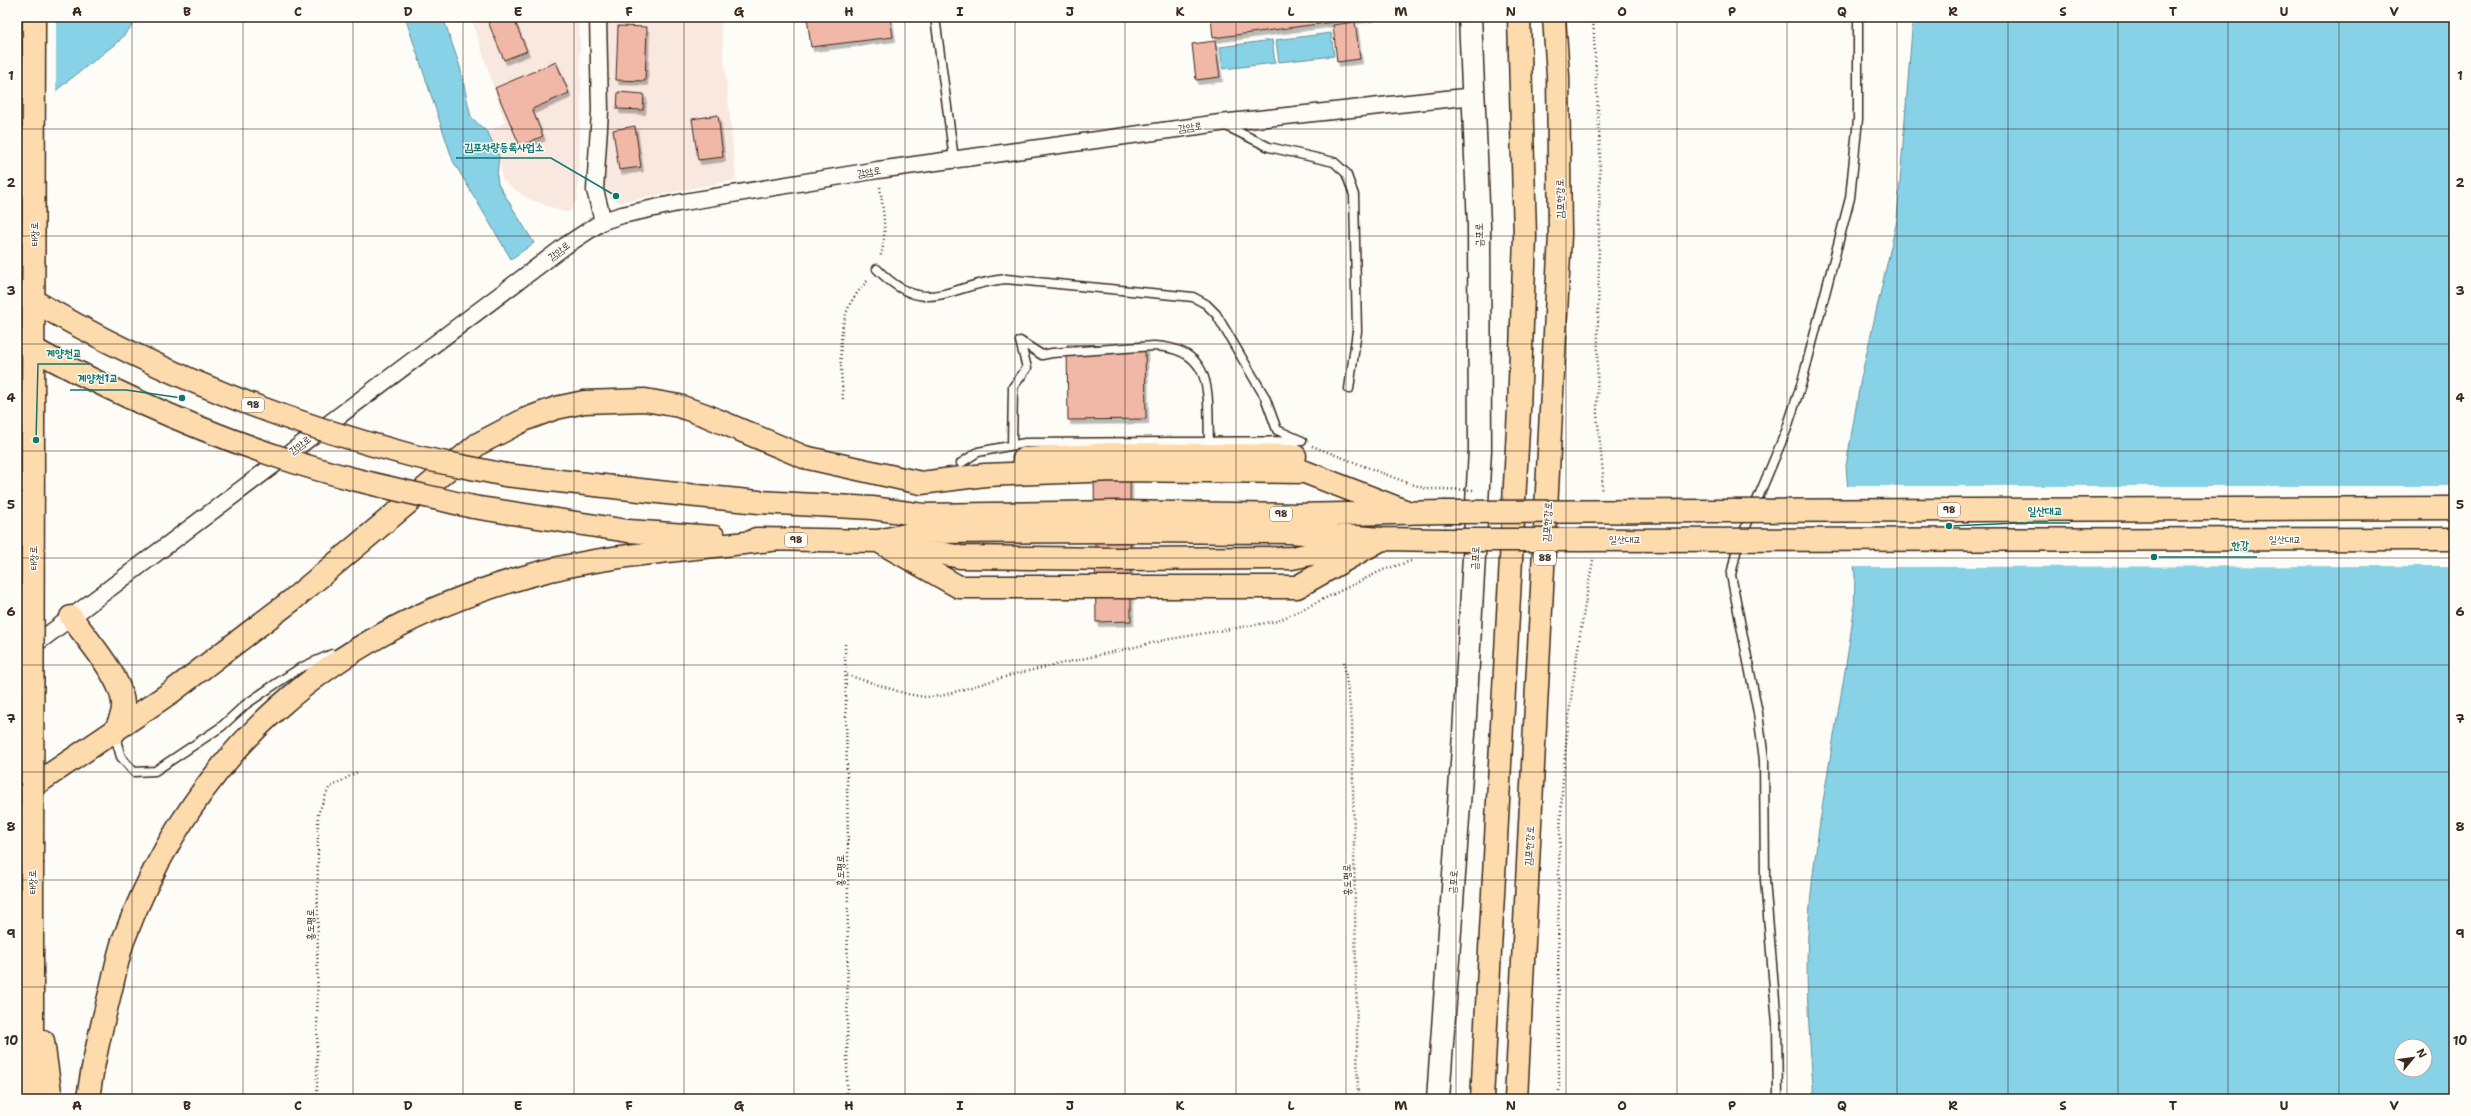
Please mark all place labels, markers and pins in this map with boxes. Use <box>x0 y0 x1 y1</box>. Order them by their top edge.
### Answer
callout: 김포차량등록사업소 <box>456 135 551 158</box>
callout: 계양천교 <box>38 341 89 364</box>
callout: 계양천1교 <box>70 367 126 390</box>
callout: 일산대교 <box>2019 500 2070 523</box>
callout: 한강 <box>2223 534 2257 557</box>

